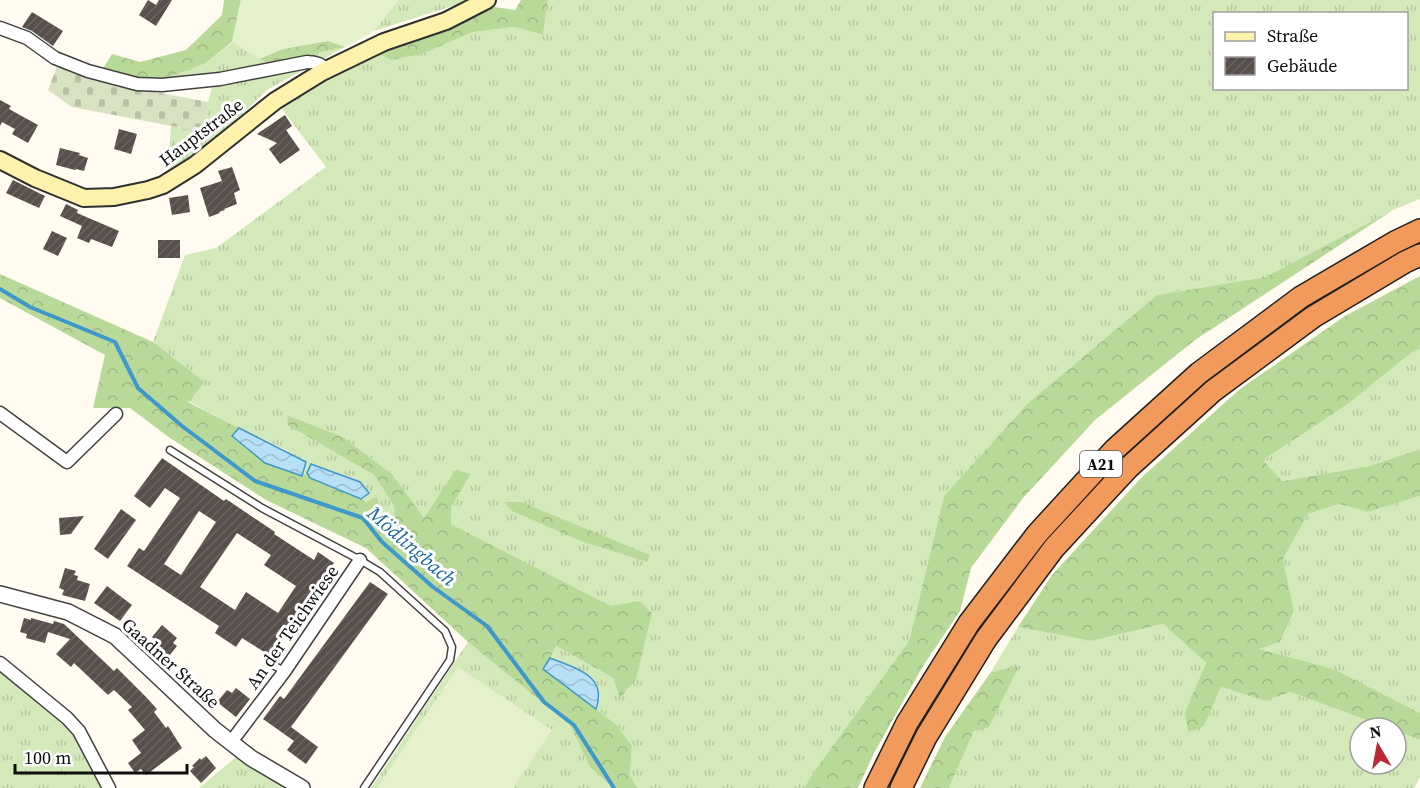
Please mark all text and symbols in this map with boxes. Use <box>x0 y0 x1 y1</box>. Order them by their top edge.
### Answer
legend <box>1213 12 1408 90</box>
text: Straße <box>1267 23 1318 48</box>
text: Gebäude <box>1267 53 1338 78</box>
street label: Hauptstraße <box>154 92 248 172</box>
road number: A21 <box>1080 451 1122 477</box>
water label: Mödlingbach <box>361 499 463 593</box>
street label: An der Teichwiese <box>240 560 344 694</box>
street label: Gaadner Straße <box>117 612 225 714</box>
north arrow <box>1348 716 1408 776</box>
text: N <box>1368 719 1383 743</box>
scale bar <box>15 737 188 775</box>
text: 100 m <box>24 745 71 770</box>

